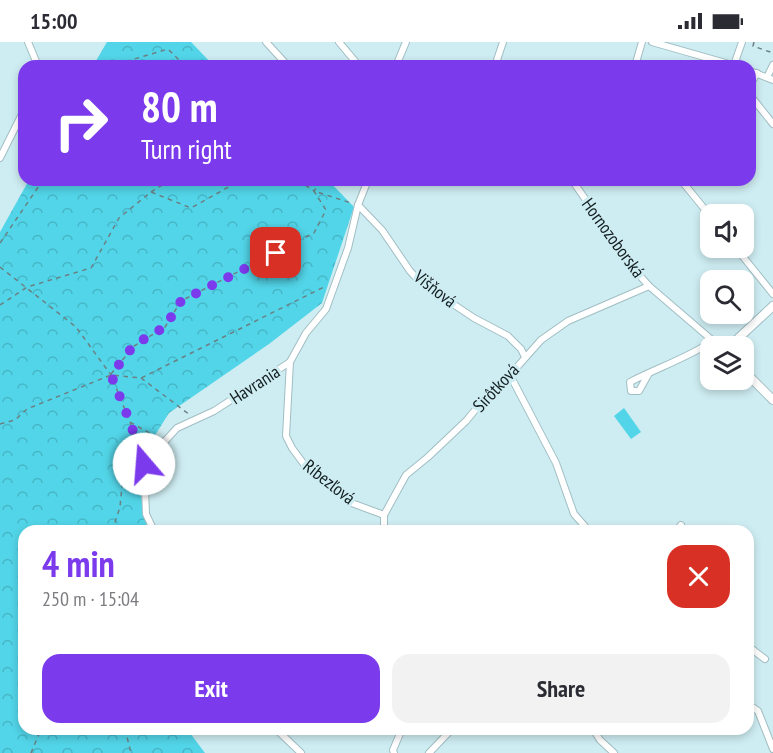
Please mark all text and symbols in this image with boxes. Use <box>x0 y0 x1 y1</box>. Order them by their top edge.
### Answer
text: 15:00 <box>30 7 78 35</box>
text: 80 m <box>141 79 218 134</box>
icon: right <box>42 84 120 162</box>
text: Turn right <box>141 132 232 166</box>
street label: Hornozoborská <box>577 193 650 282</box>
map controls <box>700 204 754 390</box>
button: sound <box>700 204 754 258</box>
pin <box>250 227 301 278</box>
icon: arrive <box>259 236 292 269</box>
street label: Višňová <box>409 264 461 312</box>
button: search <box>700 270 754 324</box>
button: layers <box>700 336 754 390</box>
street label: Sirôtková <box>467 359 524 417</box>
street label: Havrania <box>225 360 284 409</box>
position arrow <box>112 432 176 496</box>
street label: Ríbezľová <box>299 454 360 509</box>
text: 4 min <box>42 540 115 587</box>
button: close <box>667 545 730 608</box>
text: 250 m · 15:04 <box>42 586 139 612</box>
button: Exit <box>42 654 380 723</box>
button: Share <box>392 654 730 723</box>

